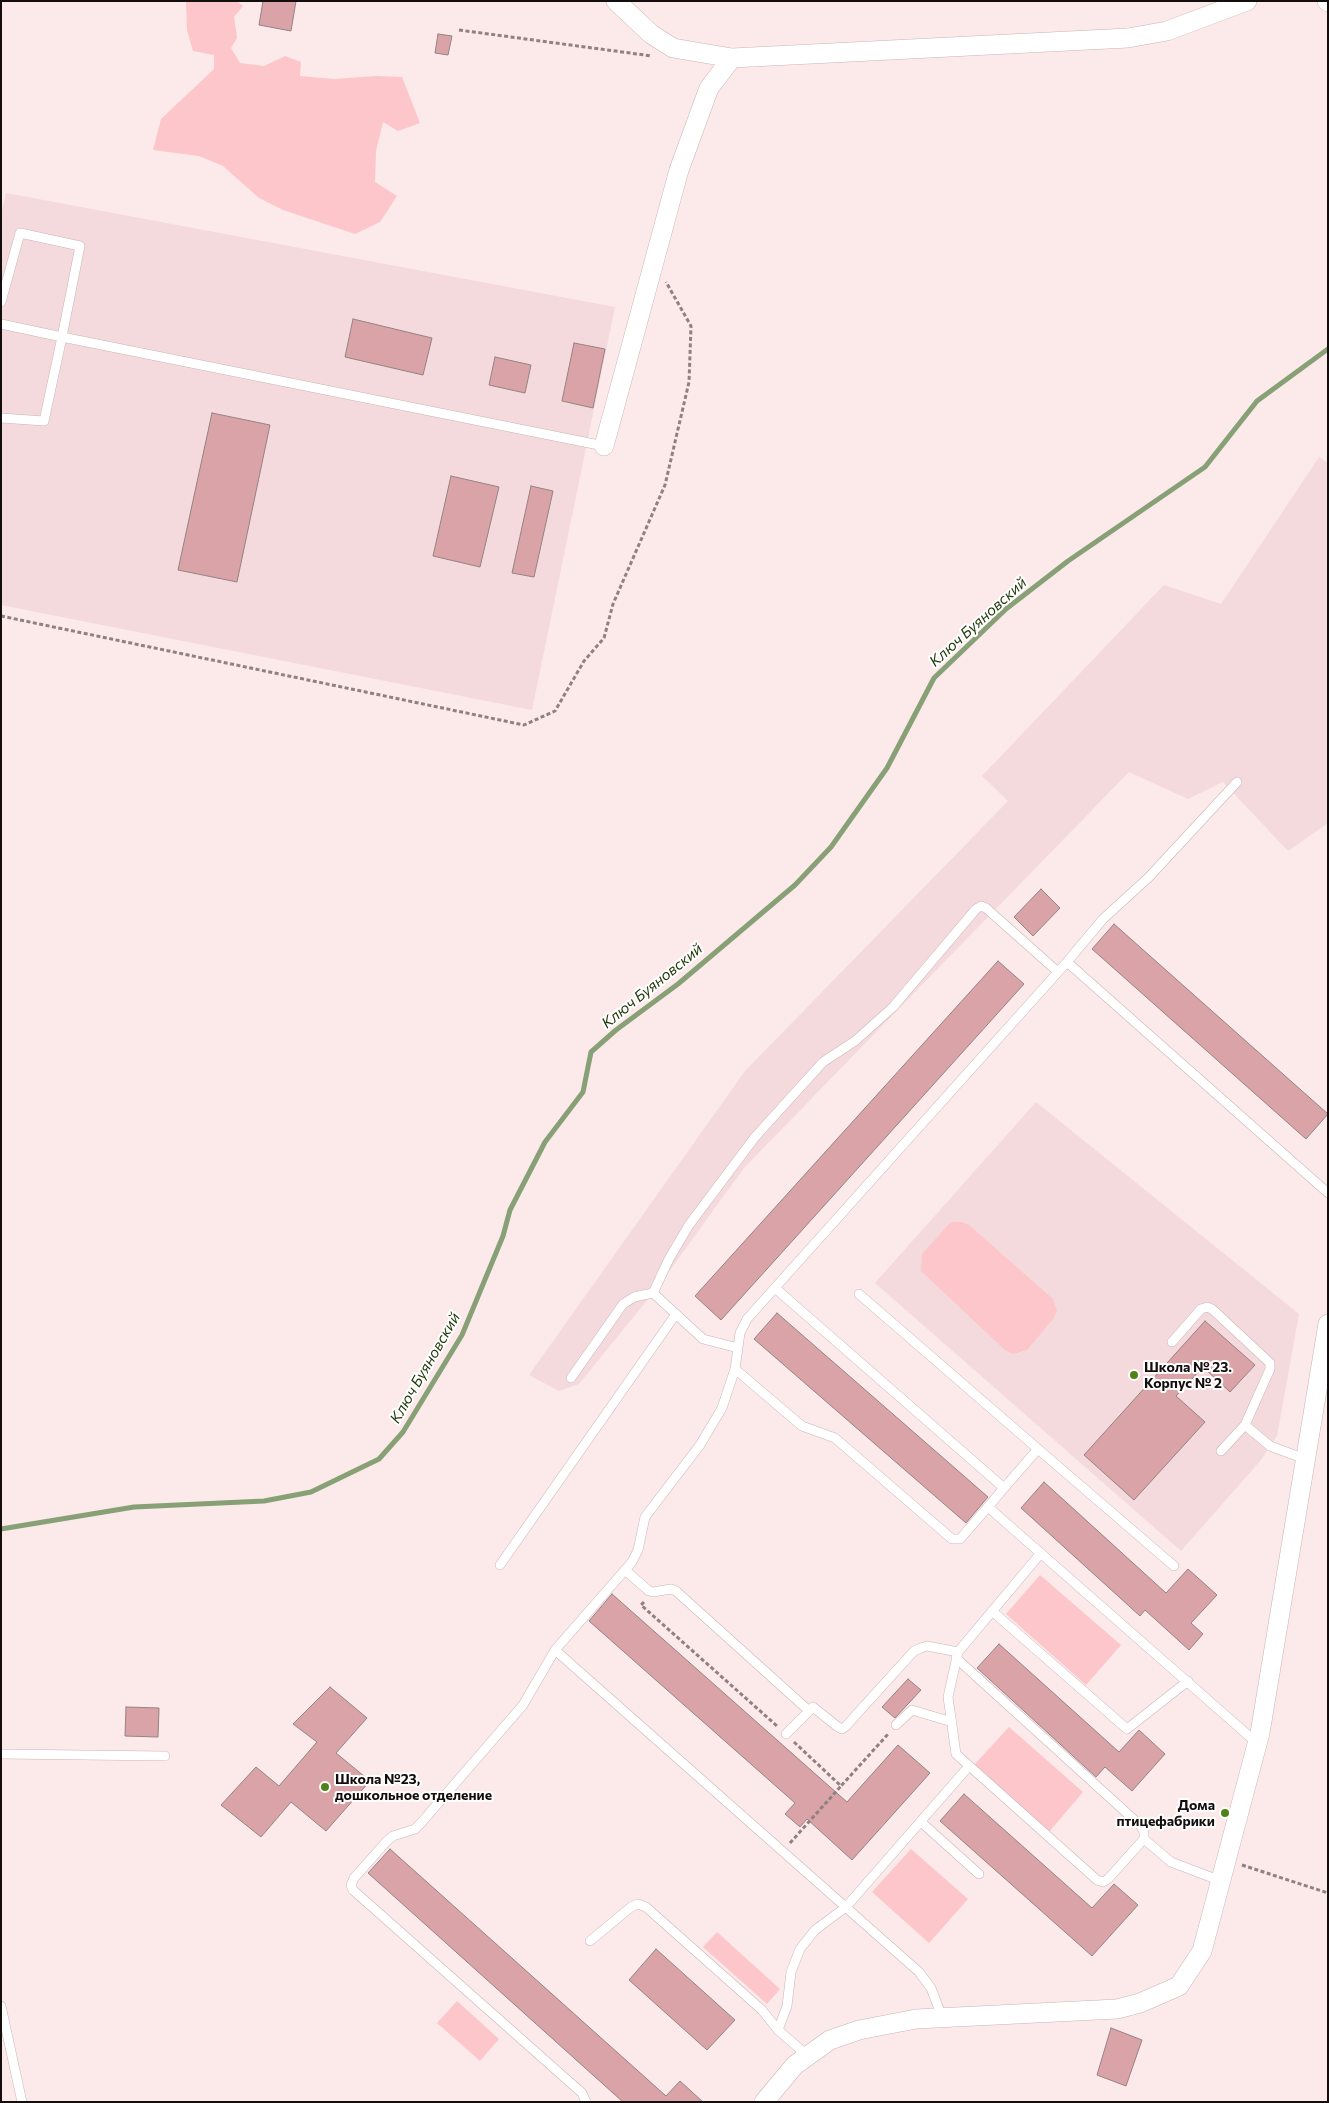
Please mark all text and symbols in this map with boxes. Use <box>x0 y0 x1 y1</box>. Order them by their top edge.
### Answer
water label: Ключ Буяновский <box>926 574 1030 670</box>
water label: Ключ Буяновский <box>598 940 706 1032</box>
water label: Ключ Буяновский <box>386 1310 464 1426</box>
place label: Школа № 23. Корпус № 2 <box>1144 1359 1232 1391</box>
marker: Школа № 23. Корпус № 2 <box>1128 1369 1140 1381</box>
place label: Школа №23, дошкольное отделение <box>335 1771 492 1804</box>
marker: Школа №23, дошкольное отделение <box>319 1781 331 1793</box>
place label: Дома птицефабрики <box>1116 1797 1215 1830</box>
marker: Дома птицефабрики <box>1219 1807 1231 1819</box>

